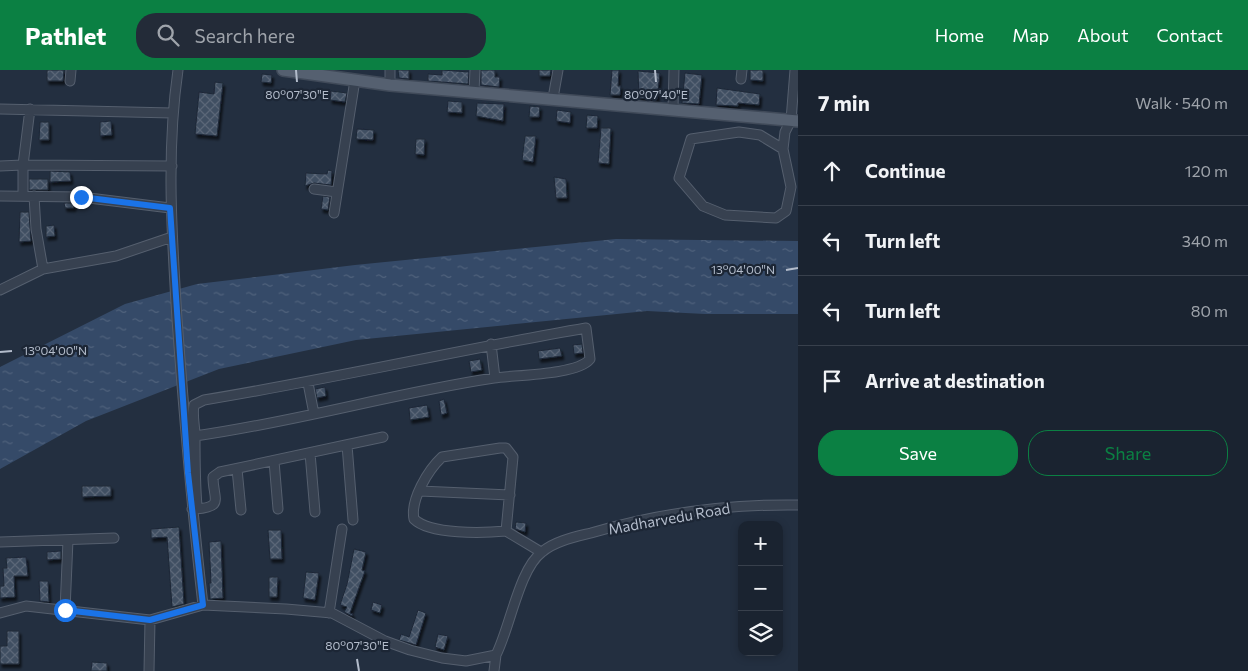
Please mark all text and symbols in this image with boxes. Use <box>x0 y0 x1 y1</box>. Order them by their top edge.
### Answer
search box <box>136 13 486 58</box>
text: Pathlet <box>25 21 106 50</box>
icon: search <box>154 21 182 49</box>
text: Search here <box>194 24 295 47</box>
text: Home <box>935 24 984 46</box>
text: Map <box>1012 24 1049 46</box>
text: About <box>1077 24 1129 46</box>
text: Contact <box>1157 24 1223 46</box>
text: 80°07'30"E <box>265 87 329 101</box>
text: 80°07'40"E <box>624 87 688 101</box>
text: 7 min <box>818 90 870 115</box>
text: Walk · 540 m <box>1135 93 1228 112</box>
icon: ahead <box>818 157 846 185</box>
text: Continue <box>865 159 945 182</box>
text: 120 m <box>1185 161 1228 180</box>
route end <box>70 186 93 209</box>
icon: left <box>818 227 846 255</box>
text: Turn left <box>865 229 940 252</box>
text: 340 m <box>1182 231 1228 250</box>
text: 13°04'00"N <box>711 262 775 276</box>
icon: left <box>818 297 846 325</box>
text: Turn left <box>865 299 940 322</box>
text: 80 m <box>1191 301 1228 320</box>
text: 13°04'00"N <box>23 343 87 357</box>
icon: arrive <box>818 367 846 395</box>
text: Arrive at destination <box>865 369 1045 392</box>
button: Save <box>818 430 1018 476</box>
button: Share <box>1028 430 1228 476</box>
street label: Madharvedu Road <box>607 498 731 538</box>
map controls <box>738 521 783 656</box>
button: + <box>738 521 783 566</box>
button: − <box>738 566 783 611</box>
route start <box>54 599 77 622</box>
button: layers <box>738 611 783 656</box>
text: 80°07'30"E <box>325 638 389 652</box>

